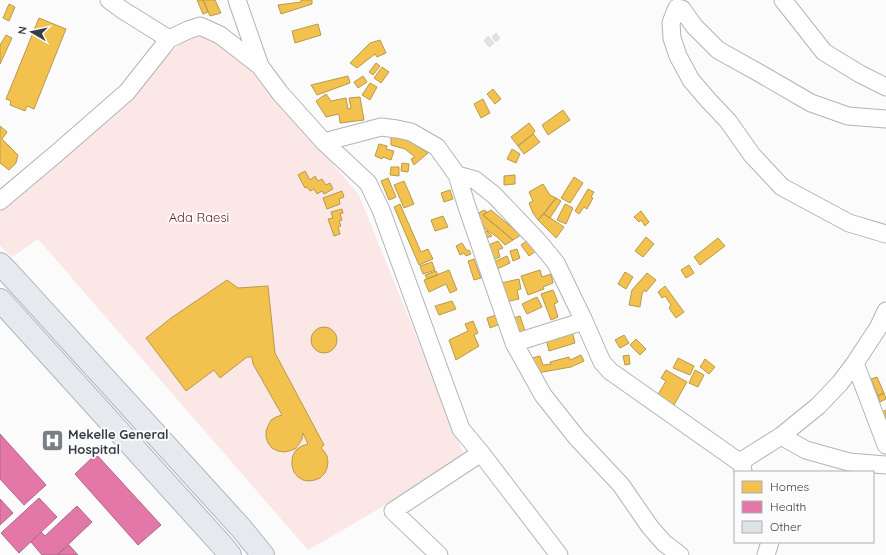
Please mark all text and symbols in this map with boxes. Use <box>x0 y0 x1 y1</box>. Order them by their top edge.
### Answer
north arrow <box>12 12 52 52</box>
text: N <box>15 25 30 36</box>
park label: Ada Raesi <box>169 209 229 225</box>
place label: Mekelle General Hospital <box>68 426 169 457</box>
hospital icon: Mekelle General Hospital <box>40 428 66 454</box>
legend <box>734 471 874 543</box>
text: Homes <box>770 479 810 494</box>
text: Health <box>770 499 806 514</box>
text: Other <box>770 519 802 534</box>

